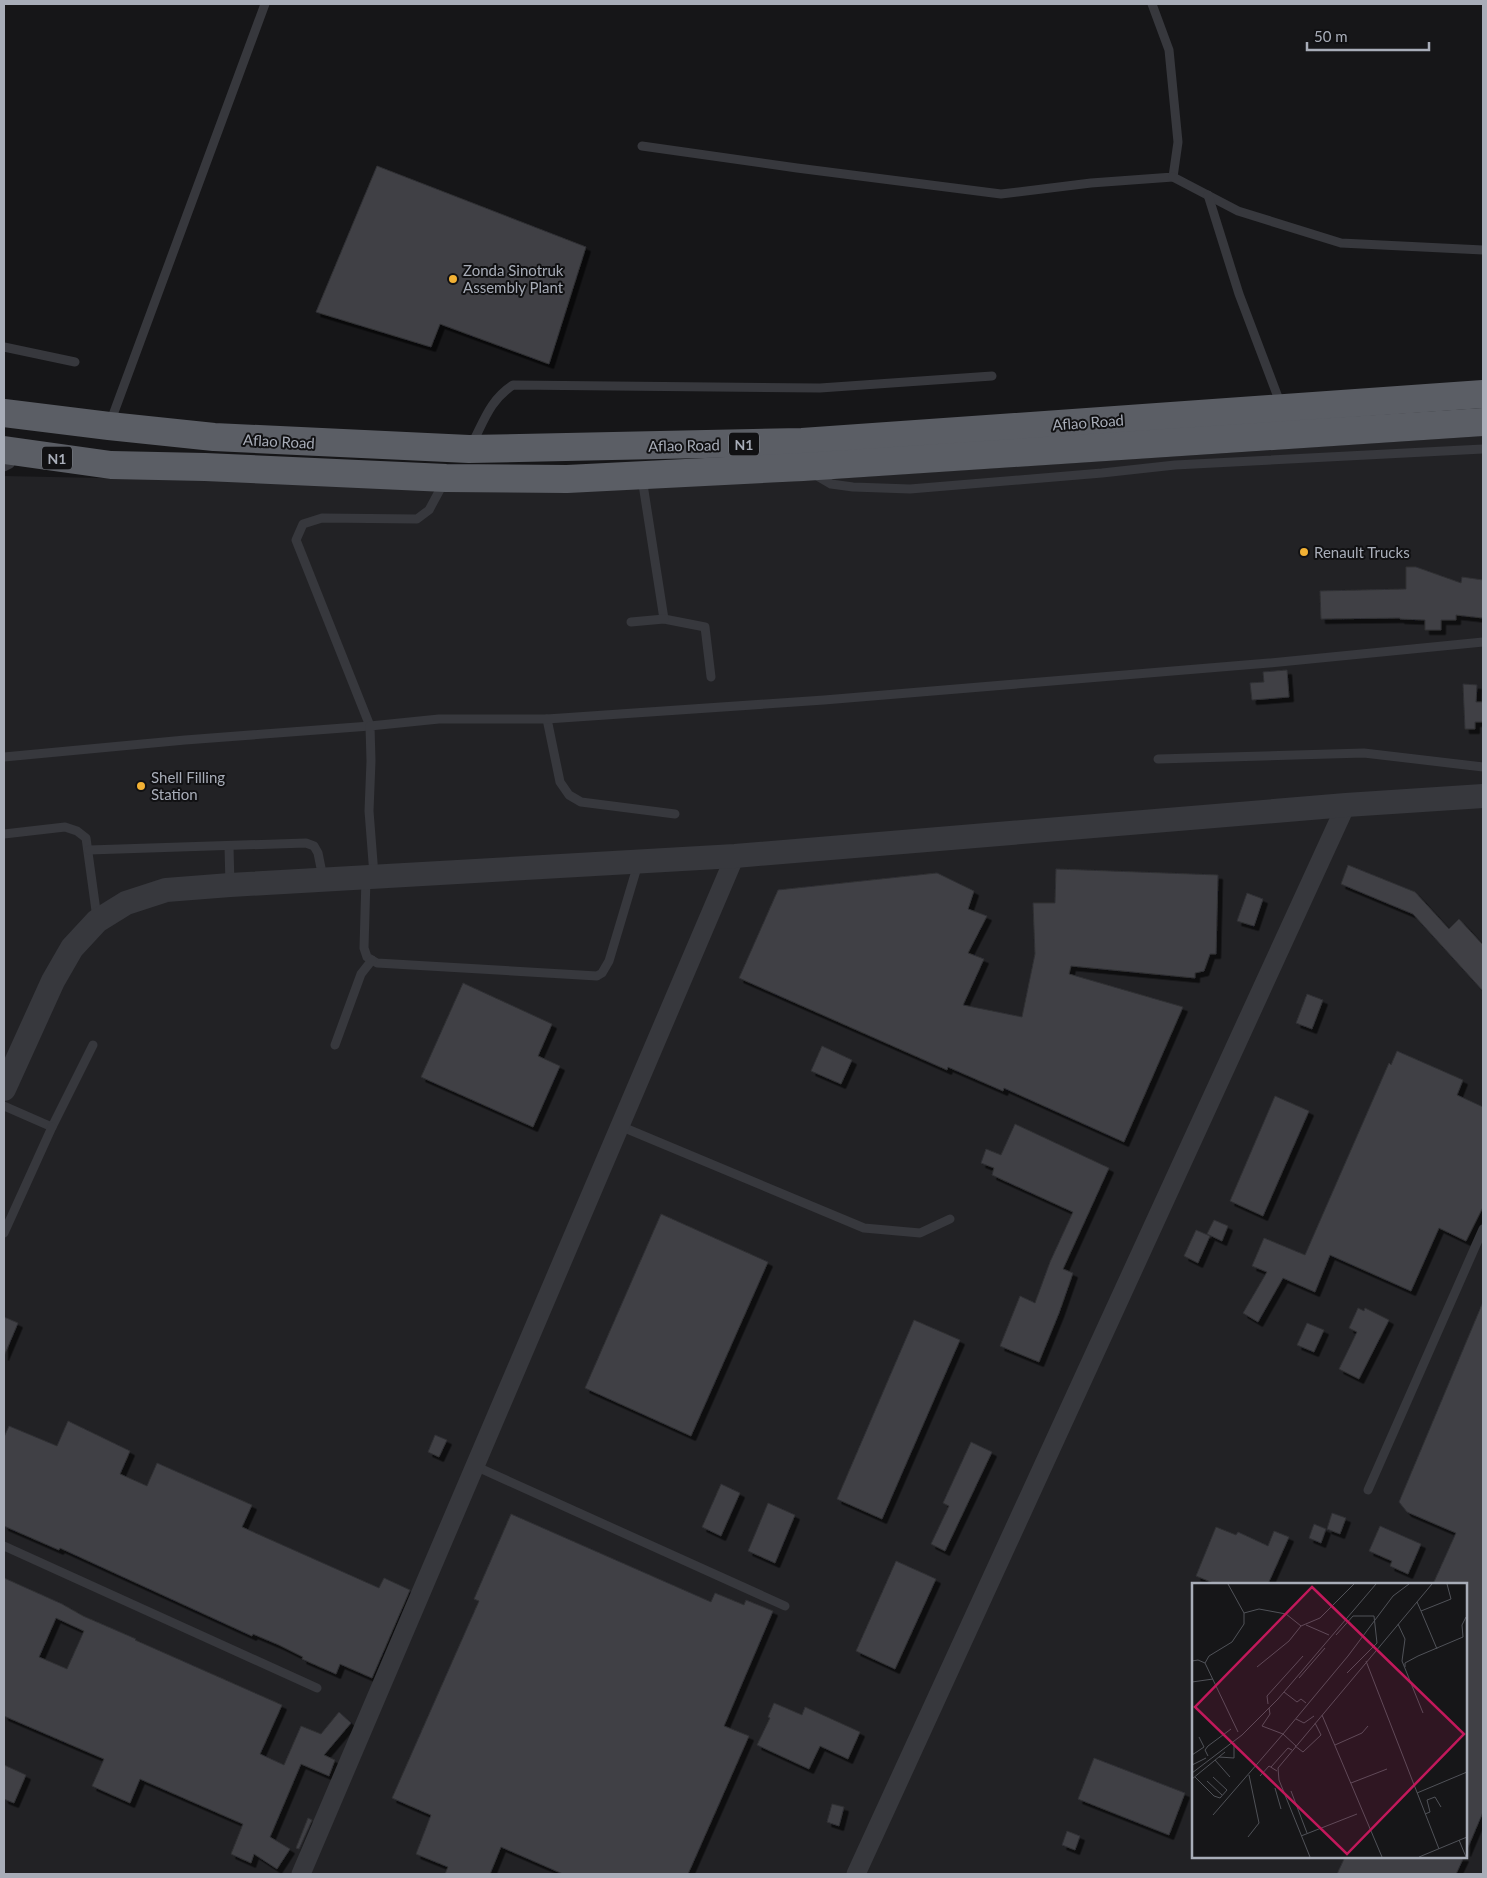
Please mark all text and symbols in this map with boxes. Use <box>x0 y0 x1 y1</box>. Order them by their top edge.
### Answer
scale bar <box>1307 20 1430 52</box>
text: 50 m <box>1314 27 1348 45</box>
place label: Zonda Sinotruk Assembly Plant <box>463 261 564 296</box>
marker: Zonda Sinotruk Assembly Plant <box>447 273 459 285</box>
street label: Aflao Road <box>1052 411 1124 433</box>
street label: Aflao Road <box>243 430 315 452</box>
road number: N1 <box>729 432 759 456</box>
street label: Aflao Road <box>648 435 720 455</box>
road number: N1 <box>42 446 72 469</box>
place label: Renault Trucks <box>1314 543 1410 561</box>
marker: Renault Trucks <box>1298 546 1310 558</box>
place label: Shell Filling Station <box>151 768 225 803</box>
marker: Shell Filling Station <box>135 780 147 792</box>
inset map <box>1192 1583 1467 1858</box>

